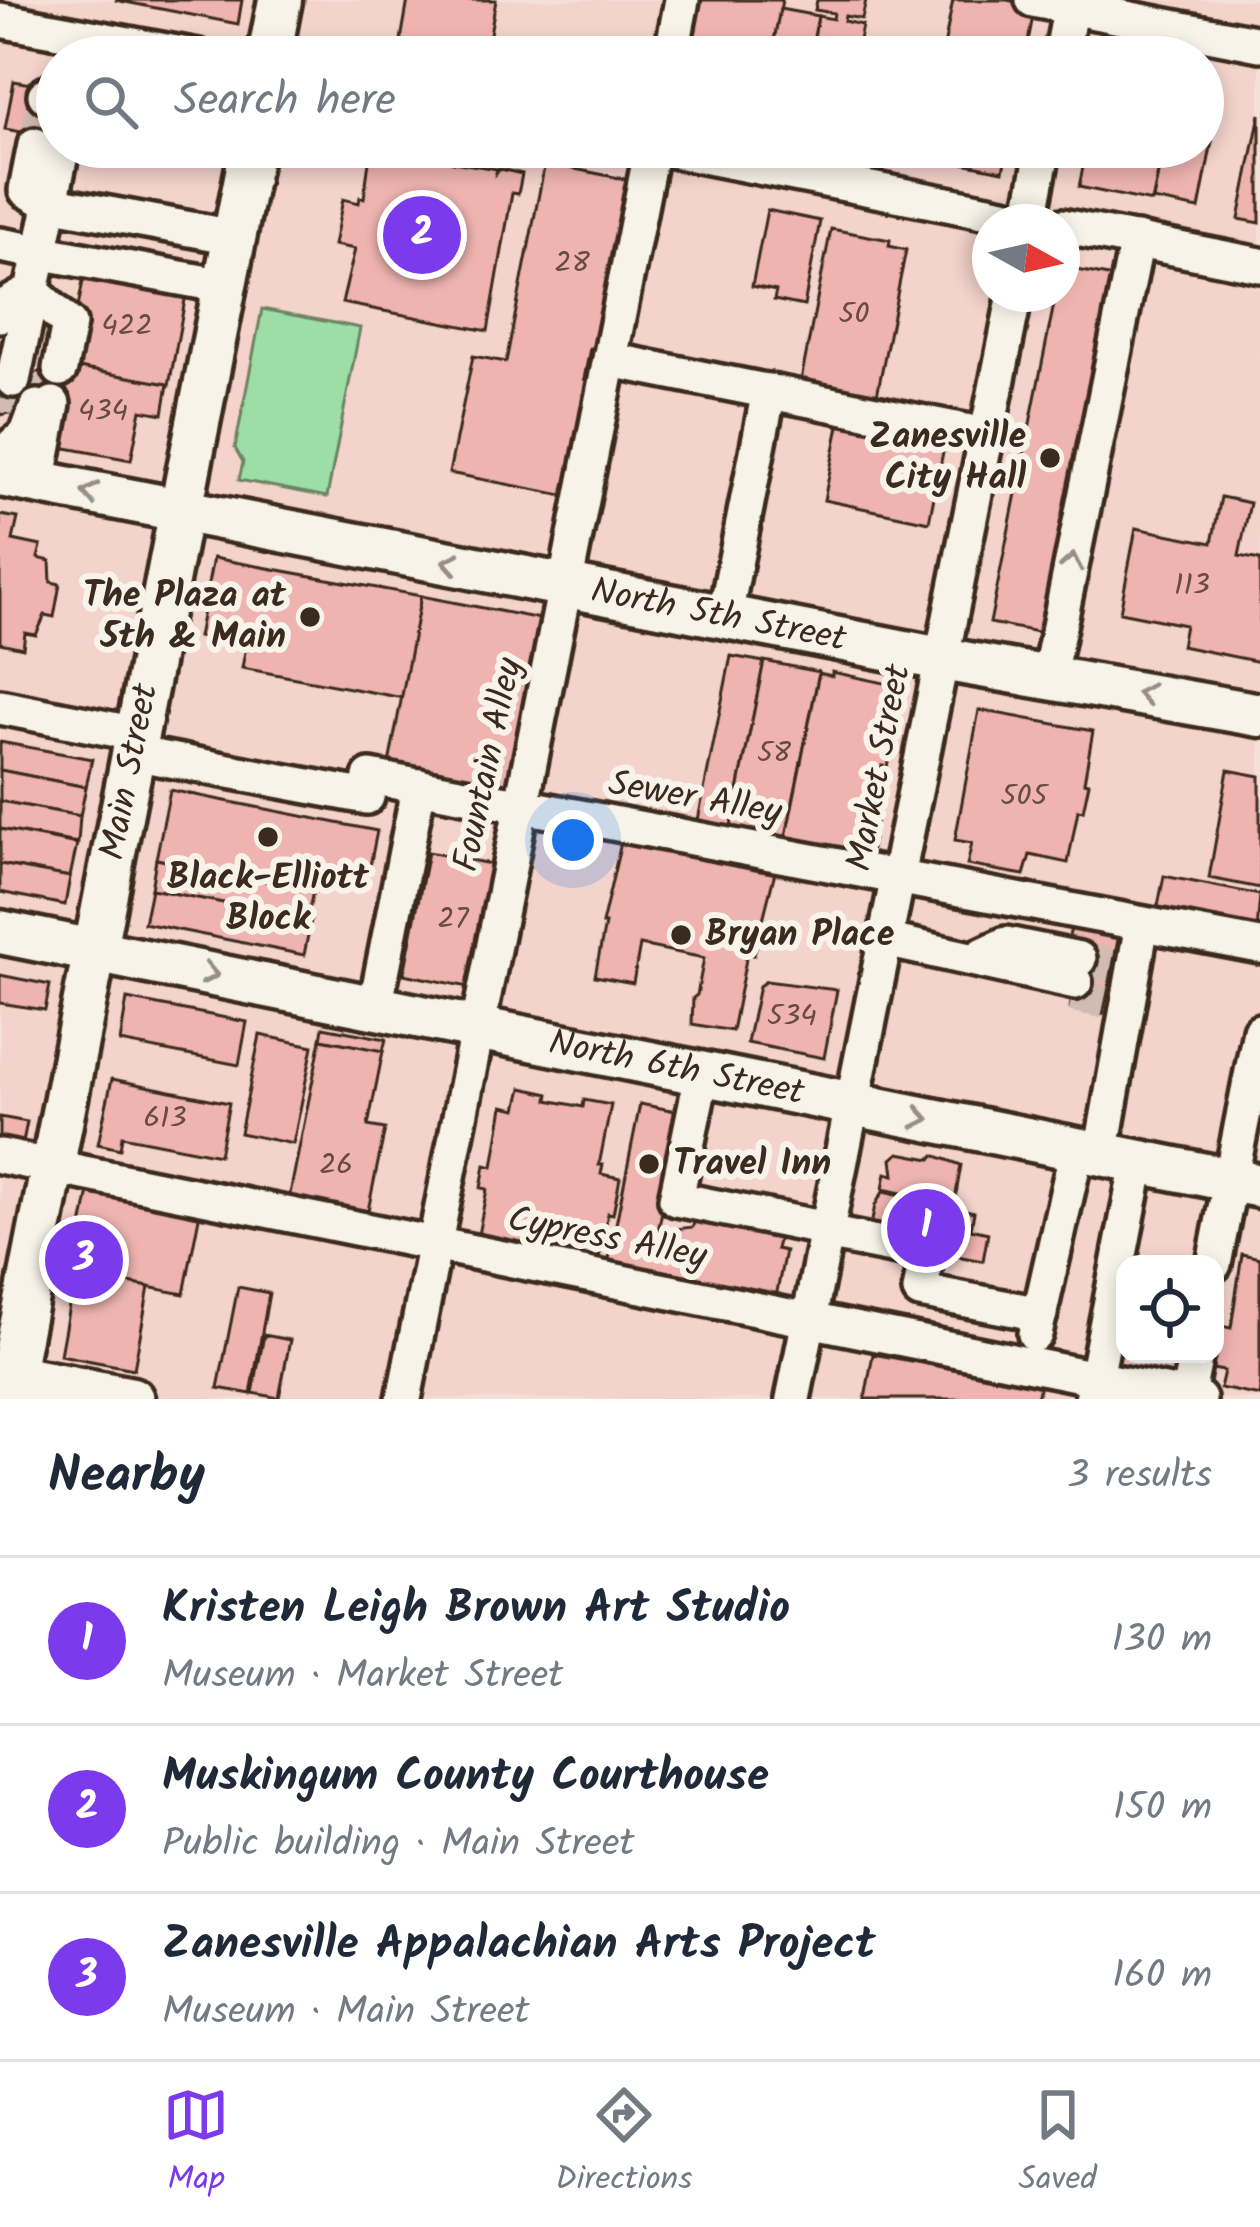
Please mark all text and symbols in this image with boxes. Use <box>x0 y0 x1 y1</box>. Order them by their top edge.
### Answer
search box <box>36 36 1224 168</box>
text: Search here <box>174 66 396 138</box>
icon: search <box>78 69 144 135</box>
pin: 2 <box>383 190 461 280</box>
north arrow <box>972 204 1080 312</box>
house number: 28 <box>554 240 591 288</box>
house number: 50 <box>838 291 870 339</box>
house number: 422 <box>101 303 153 351</box>
house number: 434 <box>78 388 128 436</box>
place label: Zanesville City Hall <box>869 409 1026 507</box>
marker: Zanesville City Hall <box>1037 445 1063 471</box>
one-way arrow <box>80 481 100 507</box>
one-way arrow <box>442 551 462 577</box>
one-way arrow <box>1058 552 1084 572</box>
house number: 113 <box>1174 562 1210 610</box>
street label: North 5th Street <box>586 563 852 668</box>
place label: The Plaza at 5th & Main <box>83 568 287 666</box>
marker: The Plaza at 5th & Main <box>297 604 323 630</box>
street label: Fountain Alley <box>439 652 540 877</box>
street label: Market Street <box>832 658 928 876</box>
street label: Main Street <box>85 678 175 865</box>
one-way arrow <box>1135 682 1155 708</box>
house number: 58 <box>757 730 792 778</box>
street label: Sewer Alley <box>604 756 787 842</box>
house number: 505 <box>1000 773 1049 821</box>
your location <box>543 810 603 870</box>
marker: Black-Elliott Block <box>255 824 281 850</box>
place label: Black-Elliott Block <box>167 850 370 948</box>
house number: 27 <box>437 896 470 944</box>
place label: Bryan Place <box>705 907 895 964</box>
marker: Bryan Place <box>668 922 694 948</box>
one-way arrow <box>199 960 219 986</box>
house number: 534 <box>767 993 817 1041</box>
street label: North 6th Street <box>544 1015 810 1122</box>
house number: 613 <box>143 1095 187 1143</box>
one-way arrow <box>911 1104 931 1130</box>
place label: Travel Inn <box>673 1136 831 1193</box>
house number: 26 <box>319 1142 353 1190</box>
marker: Travel Inn <box>636 1151 662 1177</box>
pin: 1 <box>887 1183 965 1273</box>
street label: Cypress Alley <box>503 1192 712 1286</box>
pin: 3 <box>45 1215 123 1305</box>
map controls <box>1116 1255 1224 1363</box>
button: locate <box>1116 1255 1224 1363</box>
text: Nearby <box>48 1437 205 1518</box>
text: 3 results <box>1067 1446 1212 1508</box>
text: Kristen Leigh Brown Art Studio <box>162 1574 790 1646</box>
text: 1 <box>81 1610 93 1672</box>
text: 130 m <box>1111 1610 1212 1672</box>
text: Museum · Market Street <box>162 1646 563 1708</box>
text: Muskingum County Courthouse <box>162 1742 769 1814</box>
text: 2 <box>76 1778 98 1840</box>
text: 150 m <box>1113 1778 1212 1840</box>
text: Public building · Main Street <box>162 1814 635 1876</box>
text: Zanesville Appalachian Arts Project <box>162 1910 875 1982</box>
text: 3 <box>76 1946 98 2008</box>
text: 160 m <box>1112 1946 1212 2008</box>
text: Museum · Main Street <box>162 1982 530 2044</box>
tab: Map <box>163 2082 229 2207</box>
tab: Directions <box>555 2082 692 2207</box>
tab: Saved <box>1019 2082 1097 2207</box>

